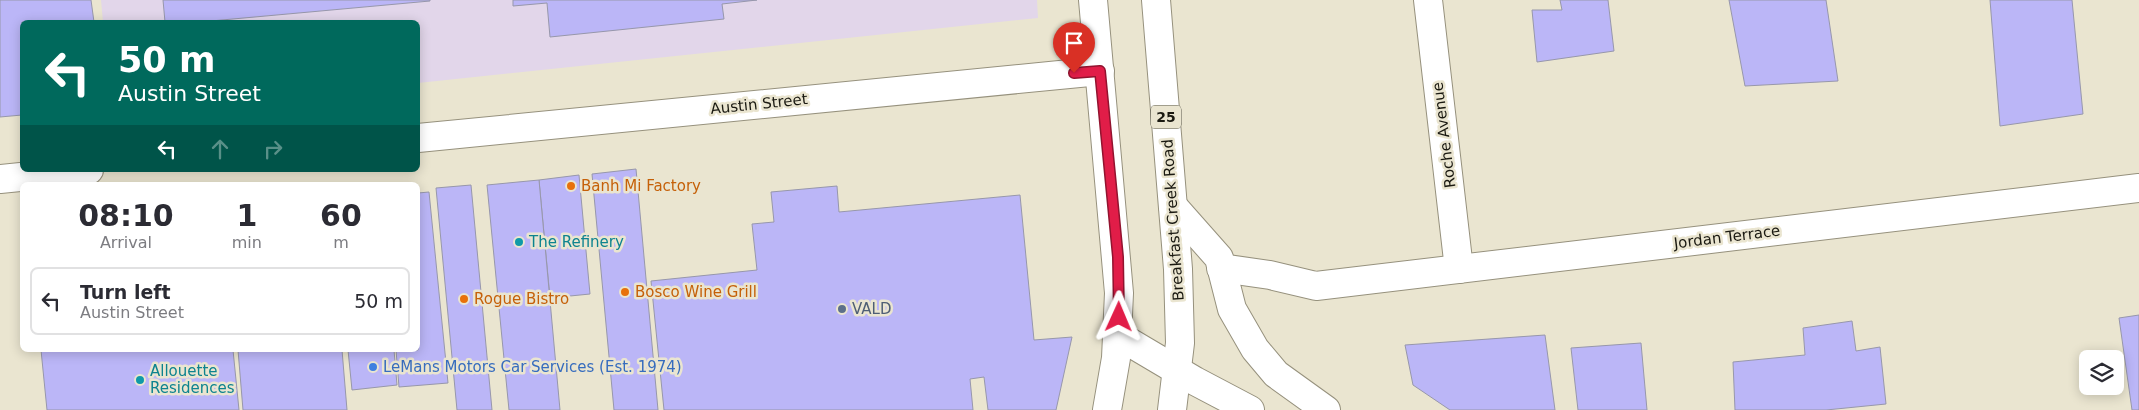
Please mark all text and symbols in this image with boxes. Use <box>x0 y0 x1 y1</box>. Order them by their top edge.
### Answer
pin <box>1053 22 1095 73</box>
icon: arrive <box>1060 29 1088 57</box>
icon: left <box>35 40 100 105</box>
text: 50 m <box>118 40 215 80</box>
text: Austin Street <box>118 81 261 106</box>
street label: Roche Avenue <box>1429 81 1459 189</box>
street label: Austin Street <box>710 90 809 118</box>
road number: 25 <box>1151 105 1181 128</box>
icon: left <box>153 135 181 163</box>
icon: ahead <box>206 135 234 163</box>
icon: right <box>259 135 287 163</box>
street label: Breakfast Creek Road <box>1158 139 1188 301</box>
place label: Banh Mi Factory <box>581 177 701 195</box>
marker: Banh Mi Factory <box>565 180 577 192</box>
text: 08:10 <box>78 198 174 233</box>
text: 1 <box>236 198 257 233</box>
text: 60 <box>320 198 362 233</box>
street label: Jordan Terrace <box>1672 222 1781 253</box>
text: Arrival <box>100 233 152 252</box>
text: min <box>232 233 262 252</box>
text: m <box>333 233 349 252</box>
place label: The Refinery <box>528 233 624 251</box>
marker: The Refinery <box>513 236 525 248</box>
text: Turn left <box>80 281 171 303</box>
place label: Bosco Wine Grill <box>635 283 757 301</box>
marker: Bosco Wine Grill <box>619 286 631 298</box>
icon: left <box>37 287 65 315</box>
text: 50 m <box>354 290 403 312</box>
place label: Rogue Bistro <box>474 290 569 308</box>
position arrow <box>1092 290 1144 342</box>
marker: Rogue Bistro <box>458 293 470 305</box>
place label: VALD <box>852 300 891 318</box>
text: Austin Street <box>80 303 184 322</box>
marker: VALD <box>836 303 848 315</box>
map controls <box>2079 350 2124 395</box>
button: layers <box>2079 350 2124 395</box>
place label: LeMans Motors Car Services (Est. 1974) <box>383 358 682 376</box>
marker: LeMans Motors Car Services (Est. 1974) <box>367 361 379 373</box>
place label: Allouette Residences <box>150 362 235 397</box>
marker: Allouette Residences <box>134 374 146 386</box>

